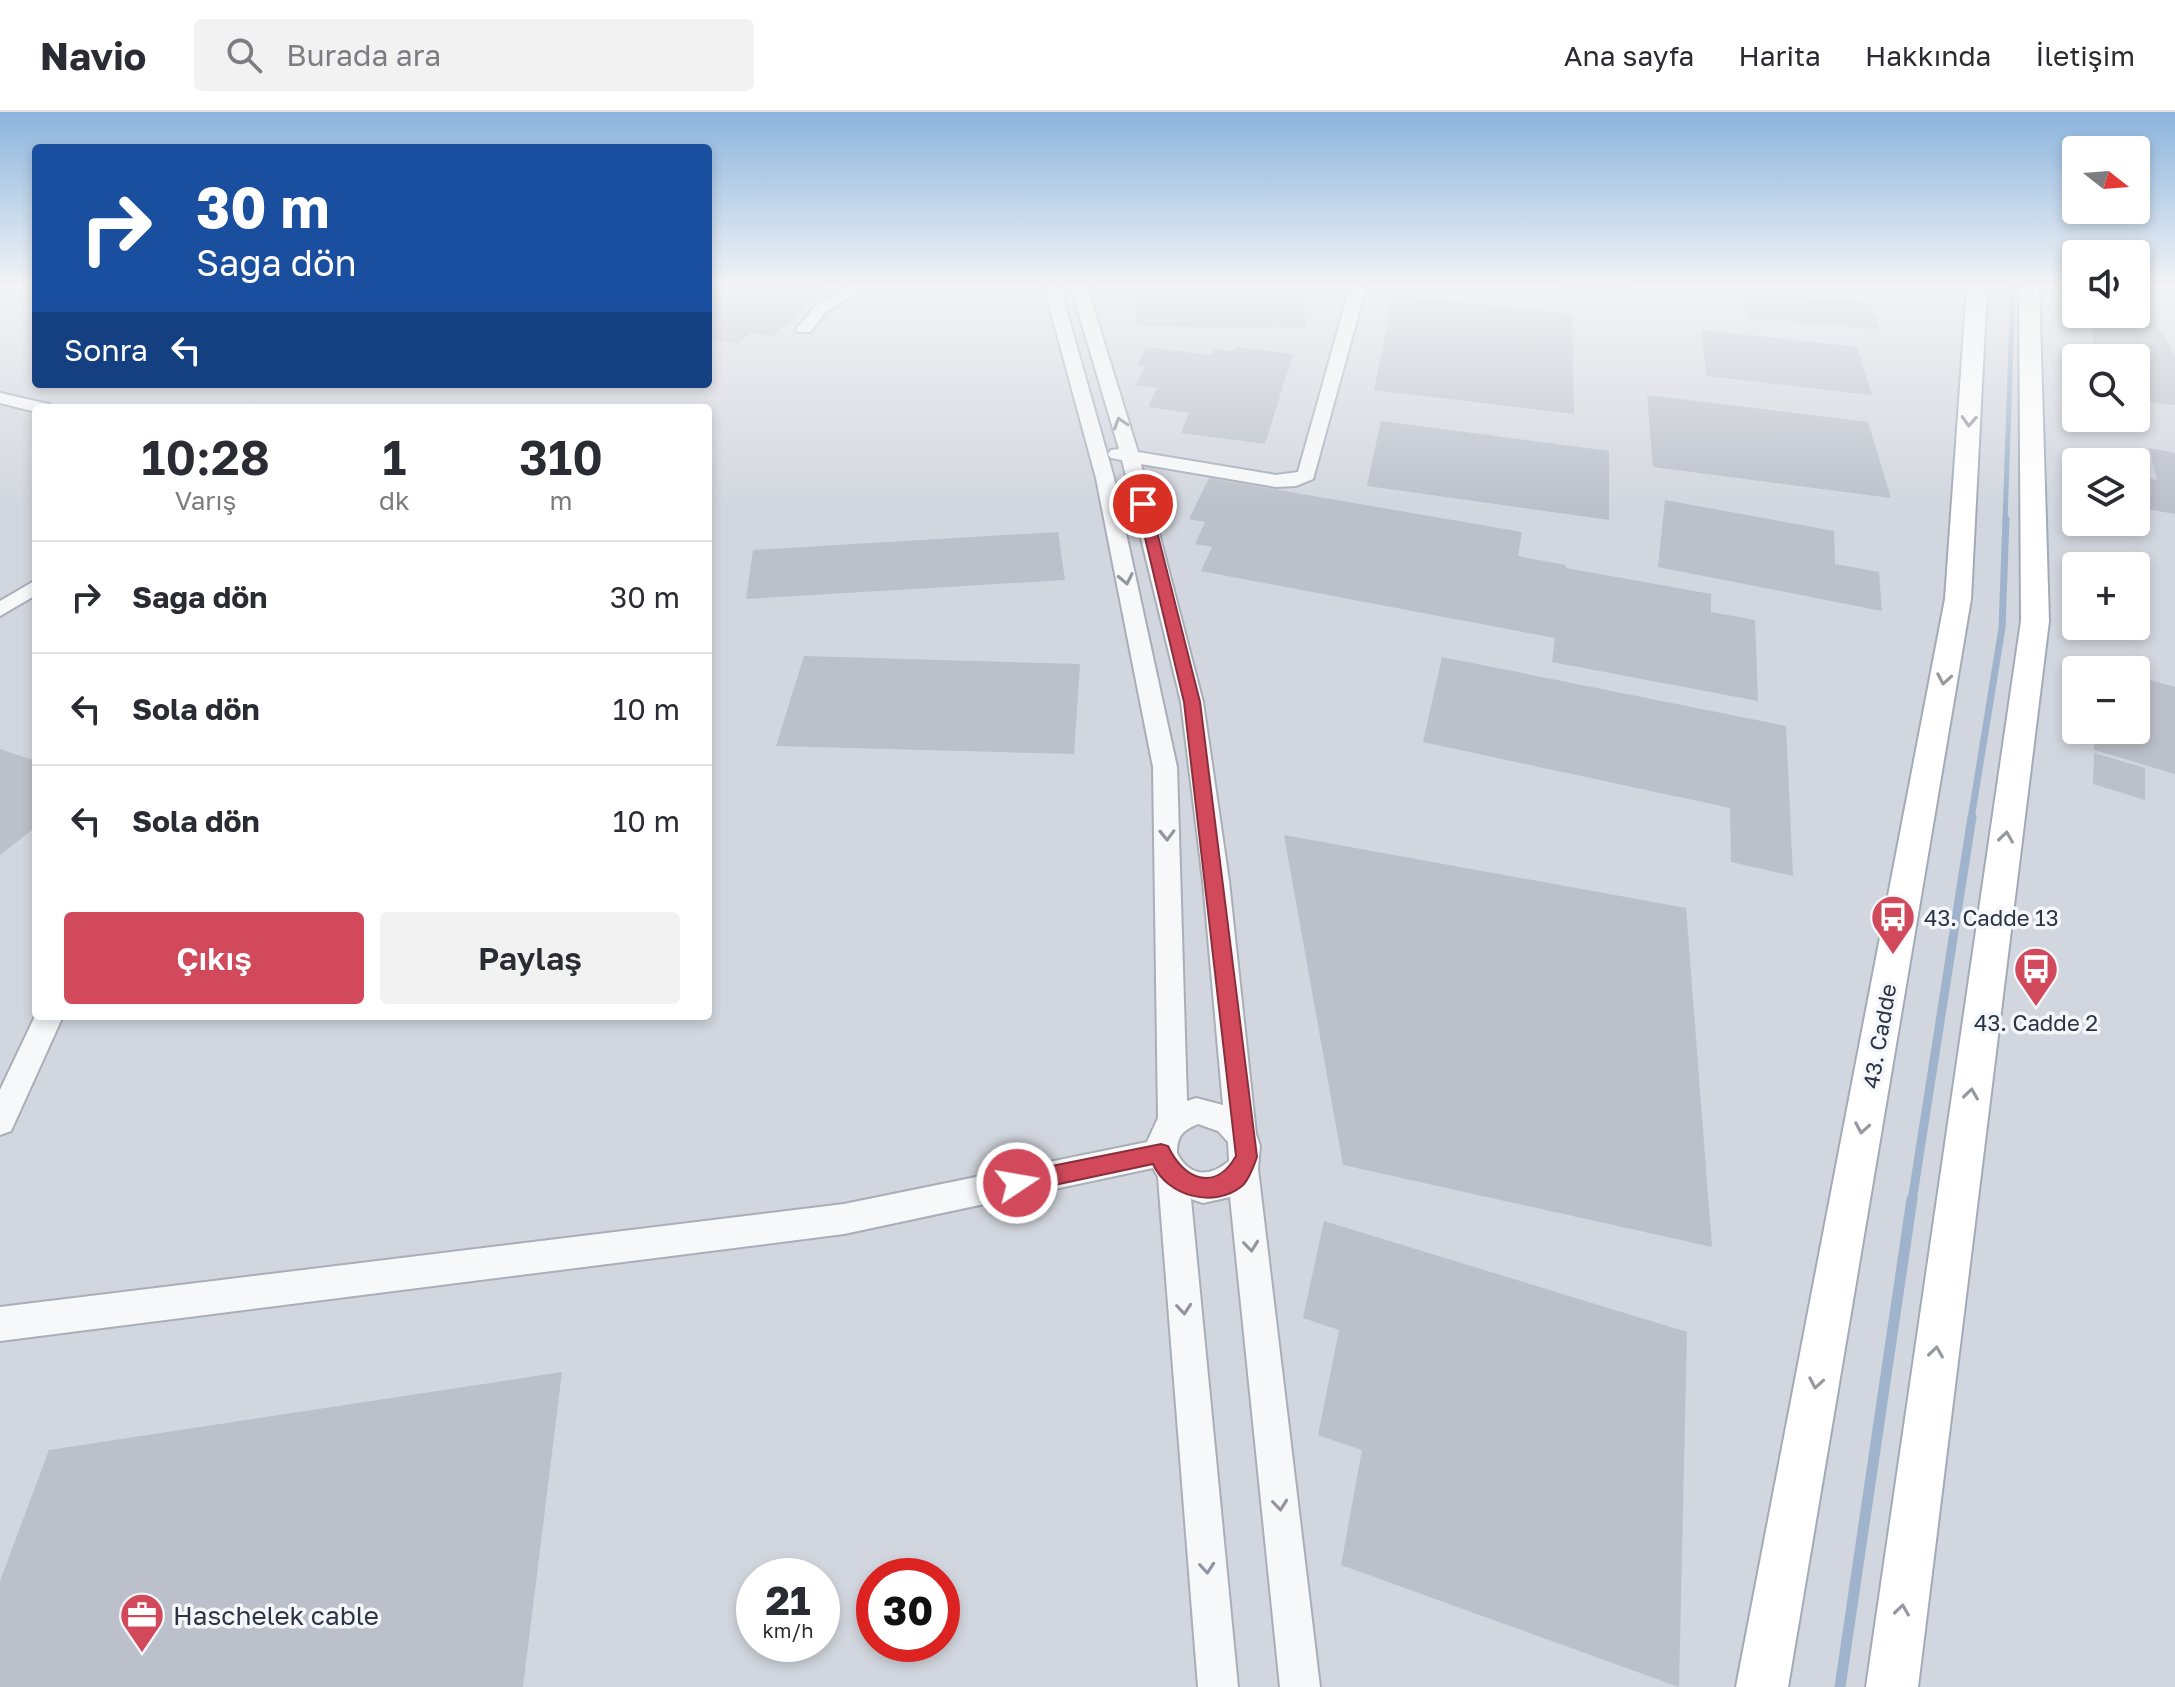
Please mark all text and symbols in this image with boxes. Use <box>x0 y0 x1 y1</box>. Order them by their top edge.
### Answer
search box <box>194 19 754 91</box>
text: Navio <box>40 33 146 78</box>
icon: search <box>222 33 266 77</box>
text: Burada ara <box>286 37 441 73</box>
text: Ana sayfa <box>1564 39 1694 72</box>
text: Harita <box>1738 39 1821 72</box>
text: Hakkında <box>1865 39 1991 72</box>
text: İletişim <box>2035 39 2135 72</box>
north arrow <box>2062 136 2150 224</box>
map controls <box>2062 136 2150 744</box>
text: 30 m <box>196 173 330 240</box>
icon: right <box>64 176 168 280</box>
button: sound <box>2062 240 2150 328</box>
text: Sağa dön <box>196 241 357 284</box>
icon: left <box>164 328 208 372</box>
text: Sonra <box>64 332 148 368</box>
button: search <box>2062 344 2150 432</box>
one-way arrow <box>1961 415 1978 428</box>
one-way arrow <box>1113 417 1129 431</box>
text: 10:28 <box>141 428 270 486</box>
text: 1 <box>382 428 407 486</box>
text: 310 <box>519 428 603 486</box>
button: layers <box>2062 448 2150 536</box>
pin <box>1109 470 1177 538</box>
icon: arrive <box>1121 482 1165 526</box>
text: Varış <box>175 485 236 516</box>
text: dk <box>379 485 410 516</box>
text: m <box>549 485 572 516</box>
button: + <box>2062 552 2150 640</box>
one-way arrow <box>1117 572 1134 586</box>
icon: right <box>64 575 108 619</box>
text: Sağa dön <box>132 579 267 615</box>
text: 30 m <box>610 579 680 615</box>
button: − <box>2062 656 2150 744</box>
one-way arrow <box>1936 672 1953 686</box>
icon: left <box>64 687 108 731</box>
text: Sola dön <box>132 691 260 727</box>
text: 10 m <box>613 691 680 727</box>
icon: left <box>64 799 108 843</box>
text: Sola dön <box>132 803 260 839</box>
text: 10 m <box>613 803 680 839</box>
one-way arrow <box>1158 829 1176 842</box>
one-way arrow <box>1997 830 2014 843</box>
bus stop icon: 43. Cadde 13 <box>1869 893 1917 956</box>
place label: 43. Cadde 13 <box>1924 904 2059 931</box>
button: Çıkış <box>64 912 364 1004</box>
button: Paylaş <box>380 912 680 1004</box>
bus stop icon: 43. Cadde 2 <box>2012 945 2060 1008</box>
street label: 43. Cadde <box>1857 982 1901 1090</box>
place label: 43. Cadde 2 <box>1974 1009 2098 1036</box>
one-way arrow <box>1962 1087 1979 1101</box>
one-way arrow <box>1855 1121 1872 1134</box>
position arrow <box>975 1141 1059 1225</box>
one-way arrow <box>1243 1240 1260 1253</box>
one-way arrow <box>1176 1303 1193 1316</box>
one-way arrow <box>1927 1345 1944 1359</box>
one-way arrow <box>1808 1377 1825 1390</box>
one-way arrow <box>1271 1499 1288 1512</box>
speed limit sign: 30 <box>856 1558 960 1662</box>
one-way arrow <box>1198 1562 1215 1575</box>
text: 21 <box>766 1576 811 1624</box>
office icon: Haschelek cable <box>118 1591 166 1654</box>
place label: Haschelek cable <box>173 1600 379 1631</box>
one-way arrow <box>1893 1603 1910 1617</box>
text: km/h <box>763 1618 813 1642</box>

